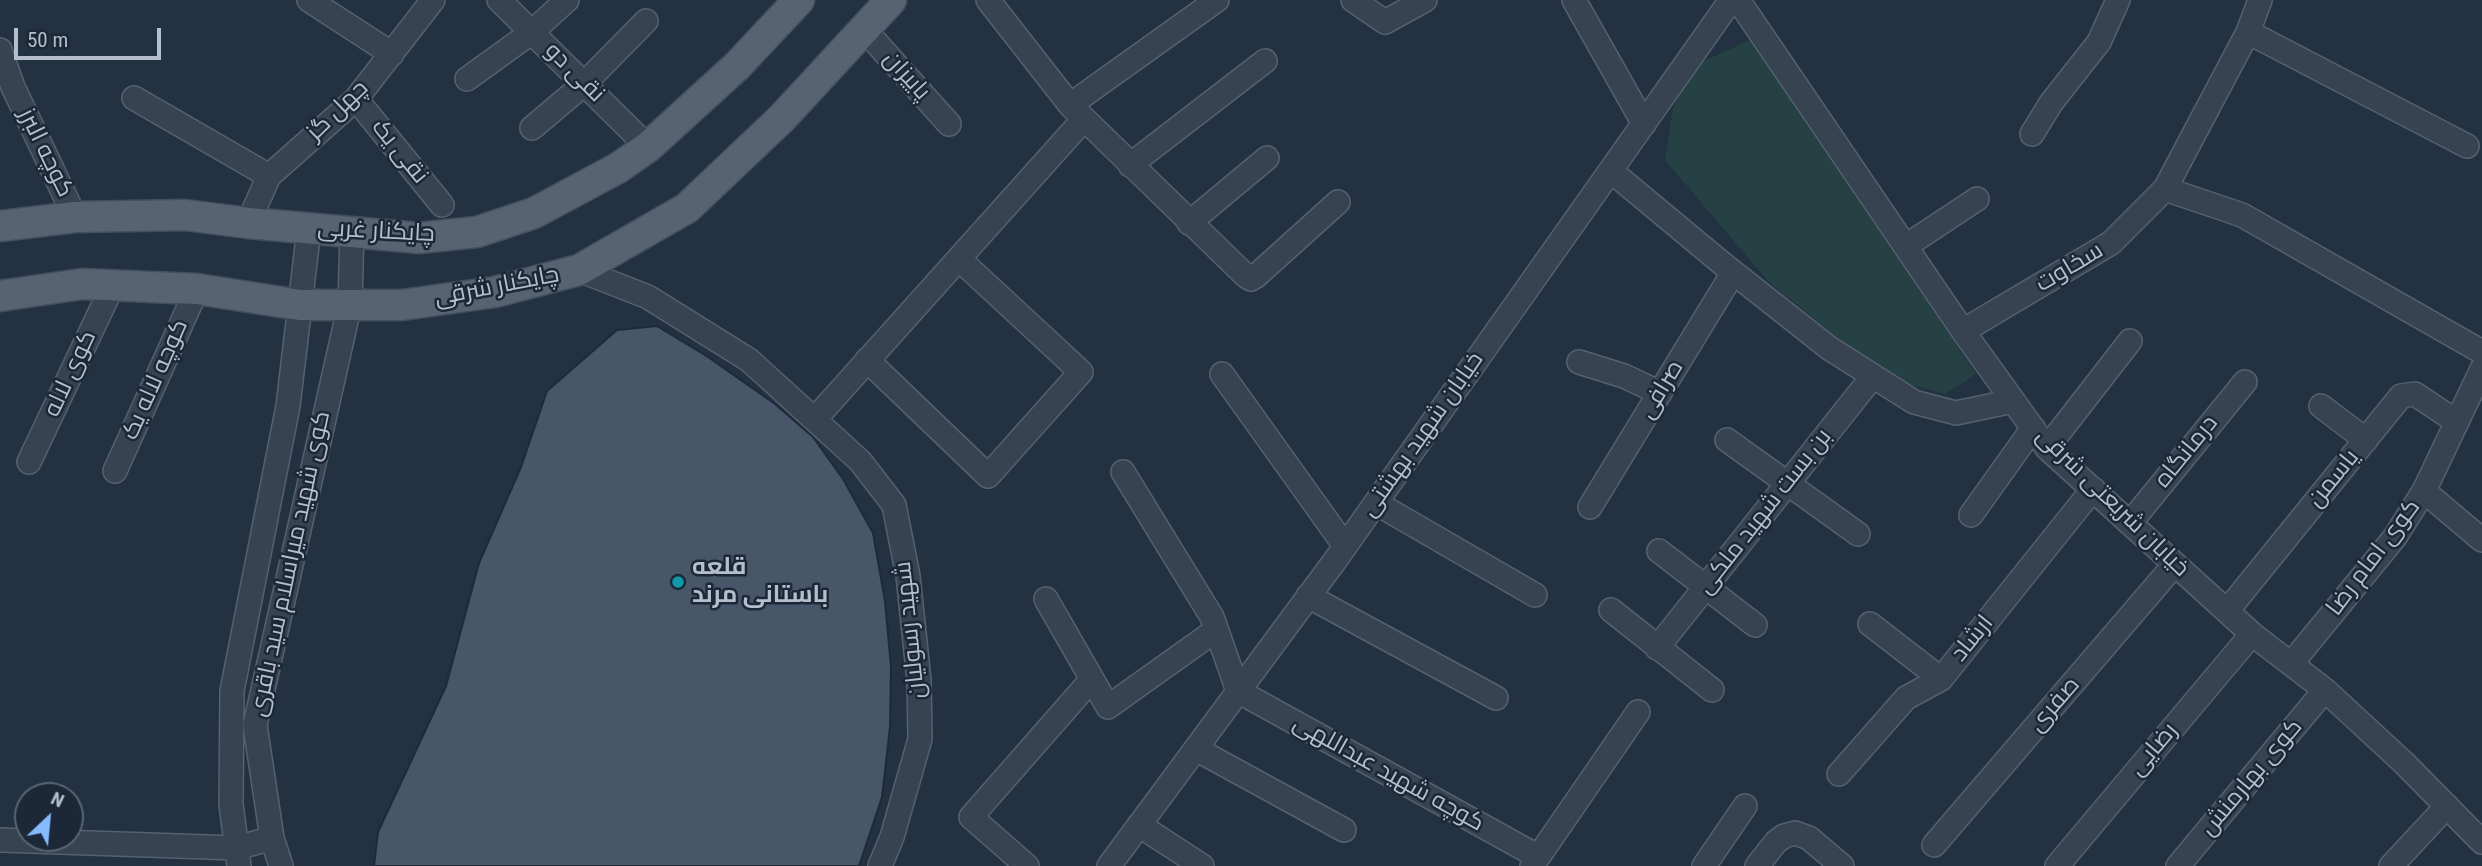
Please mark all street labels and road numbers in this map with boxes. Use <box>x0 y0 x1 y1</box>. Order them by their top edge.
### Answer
street label: نقی دو <box>538 37 610 109</box>
street label: پاییزان <box>876 45 936 107</box>
street label: چهل گز <box>301 75 375 147</box>
street label: کوچه البرز <box>11 104 79 202</box>
street label: نقی یک <box>364 114 434 190</box>
street label: چایکنار غربی <box>317 215 435 249</box>
street label: سخاوت <box>2031 237 2109 299</box>
street label: چایکنار شرقی <box>432 261 562 313</box>
street label: کوچه لاله یک <box>117 315 195 445</box>
street label: کوی لاله <box>39 326 103 422</box>
street label: خیابان شهید بهشتی <box>1355 347 1491 523</box>
street label: صرافی <box>1633 355 1691 425</box>
street label: کوی شهید میراسلام سید باقری <box>245 409 337 719</box>
street label: درمانگاه <box>2149 410 2225 494</box>
street label: خیابان شریعتی شرقی <box>2029 422 2195 584</box>
street label: بن بست شهید ملکی <box>1692 424 1838 600</box>
street label: یاسمن <box>2302 444 2366 514</box>
street label: کوی امام رضا <box>2321 494 2427 622</box>
street label: شهید رسولیان <box>889 560 933 700</box>
street label: ارشاد <box>1946 610 2000 668</box>
street label: صفری <box>2023 672 2087 738</box>
street label: کوچه شهید عبداللهی <box>1287 709 1489 839</box>
street label: کوی بهارمنش <box>2195 714 2309 842</box>
street label: رضایی <box>2123 717 2185 783</box>

